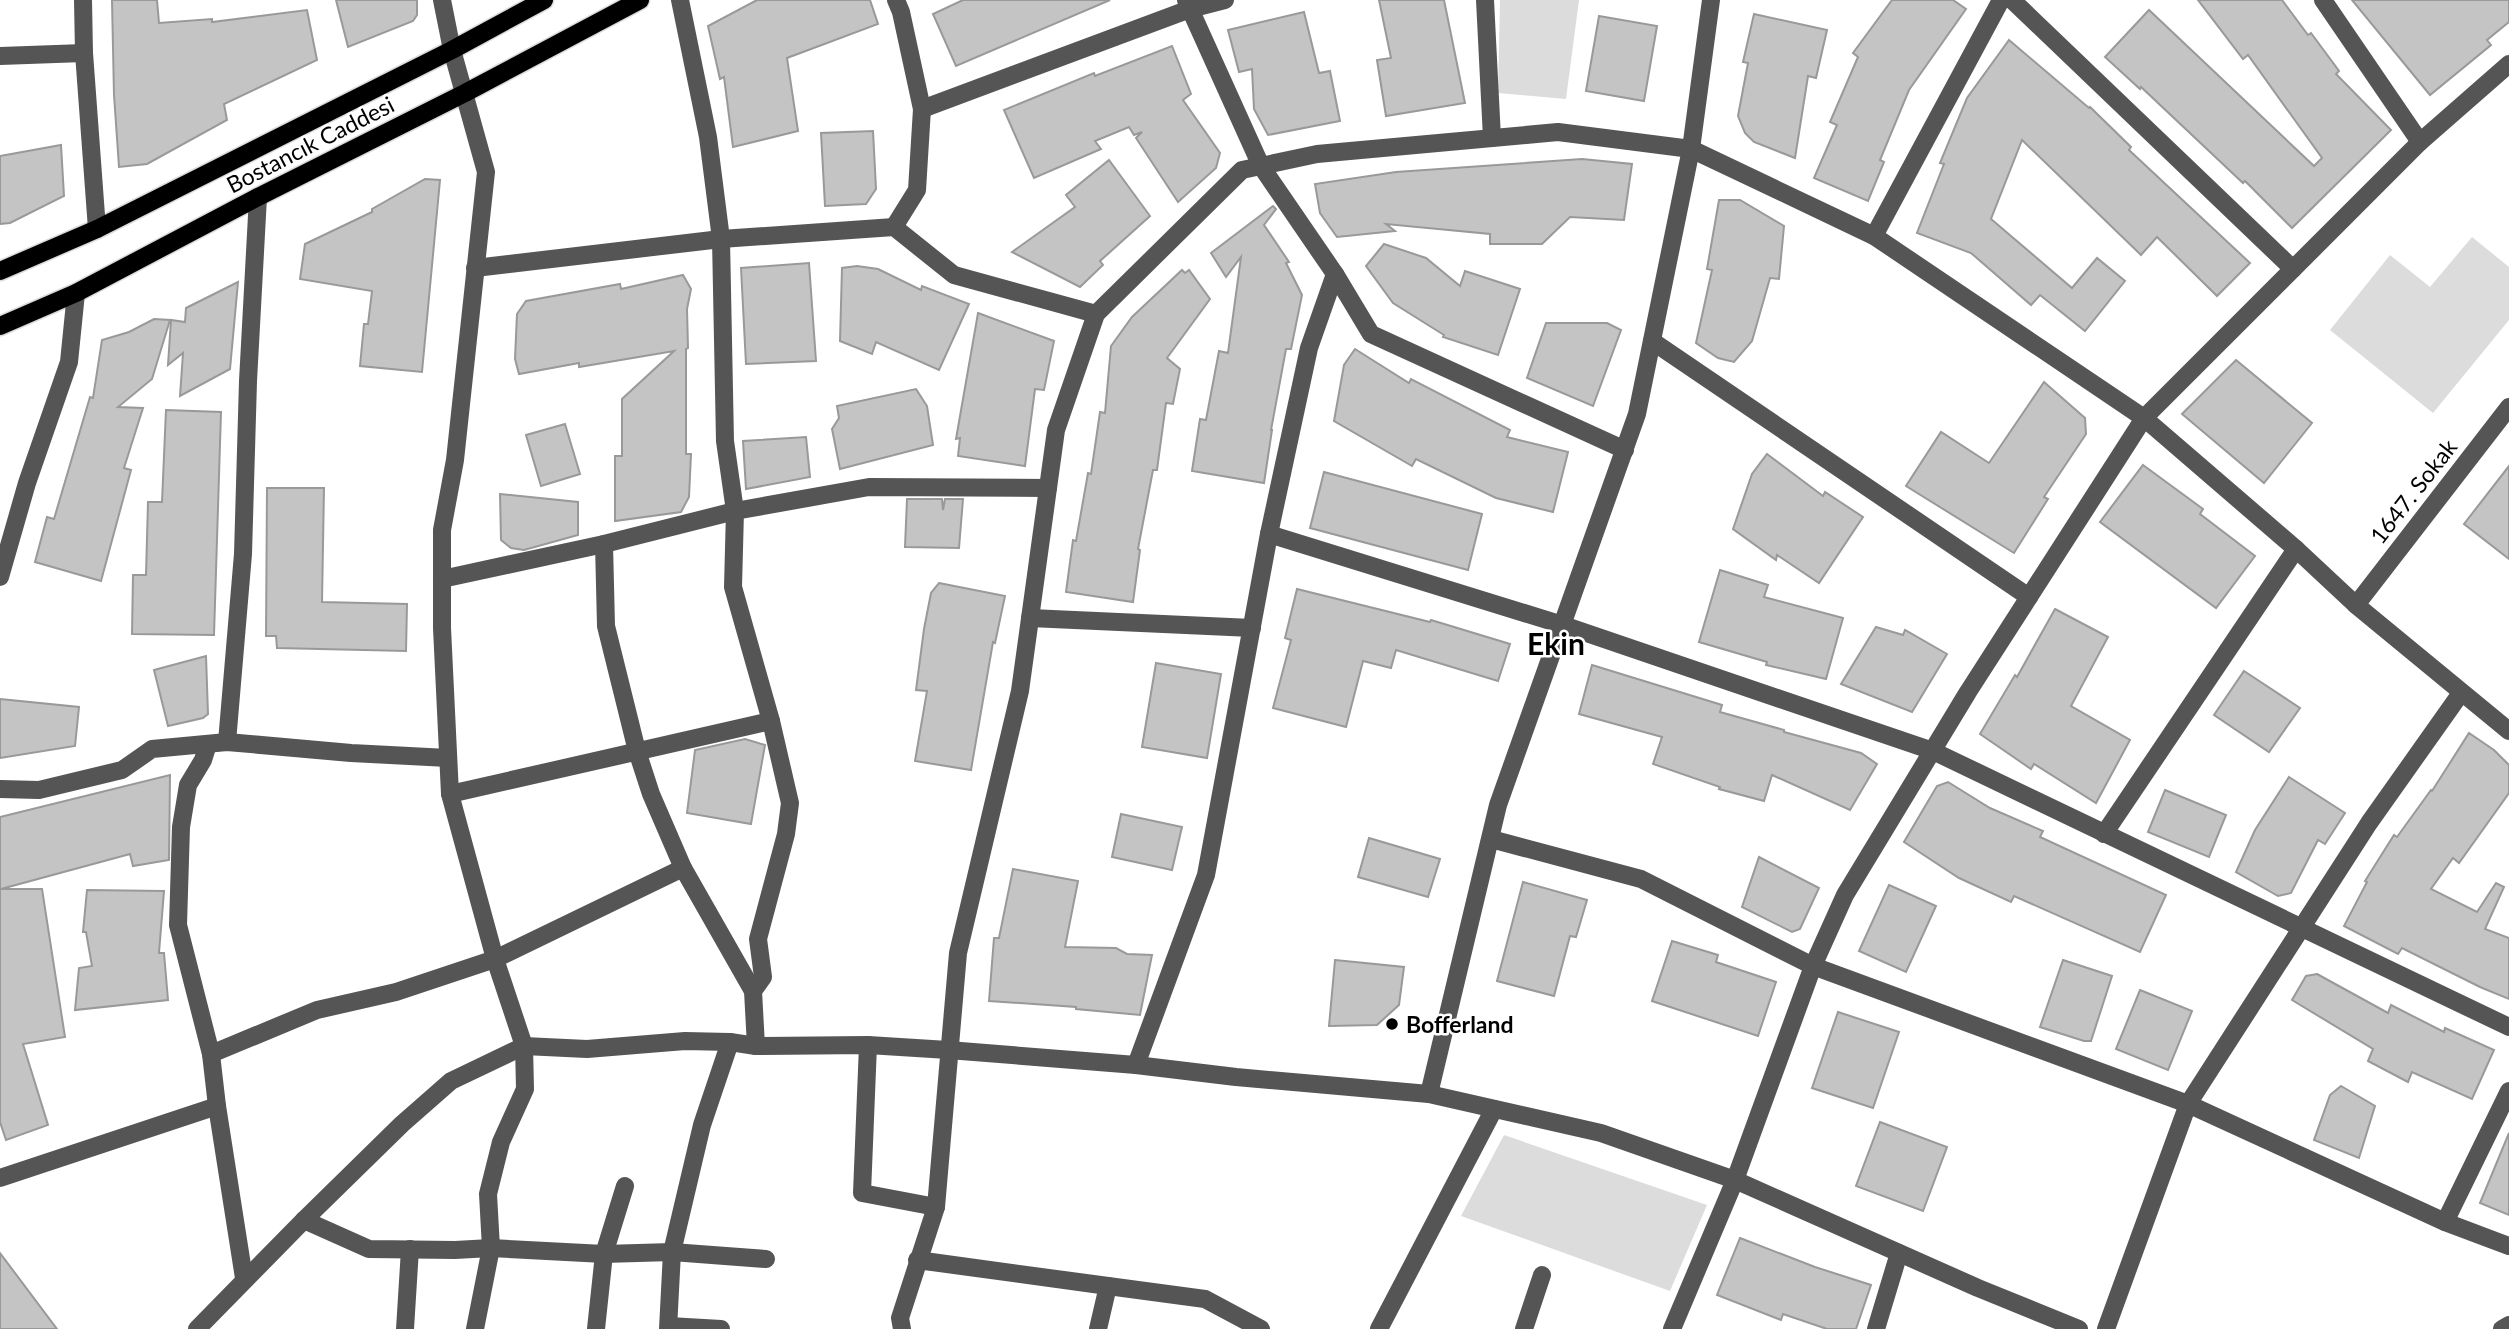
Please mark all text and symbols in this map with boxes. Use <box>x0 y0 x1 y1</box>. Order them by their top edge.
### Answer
street label: Bostancık Caddesi <box>221 90 399 198</box>
street label: 1647. Sokak <box>2364 433 2463 549</box>
district label: Ekin <box>1527 625 1585 661</box>
place label: Bofferland <box>1406 1010 1514 1038</box>
marker: Bofferland <box>1384 1016 1400 1032</box>

